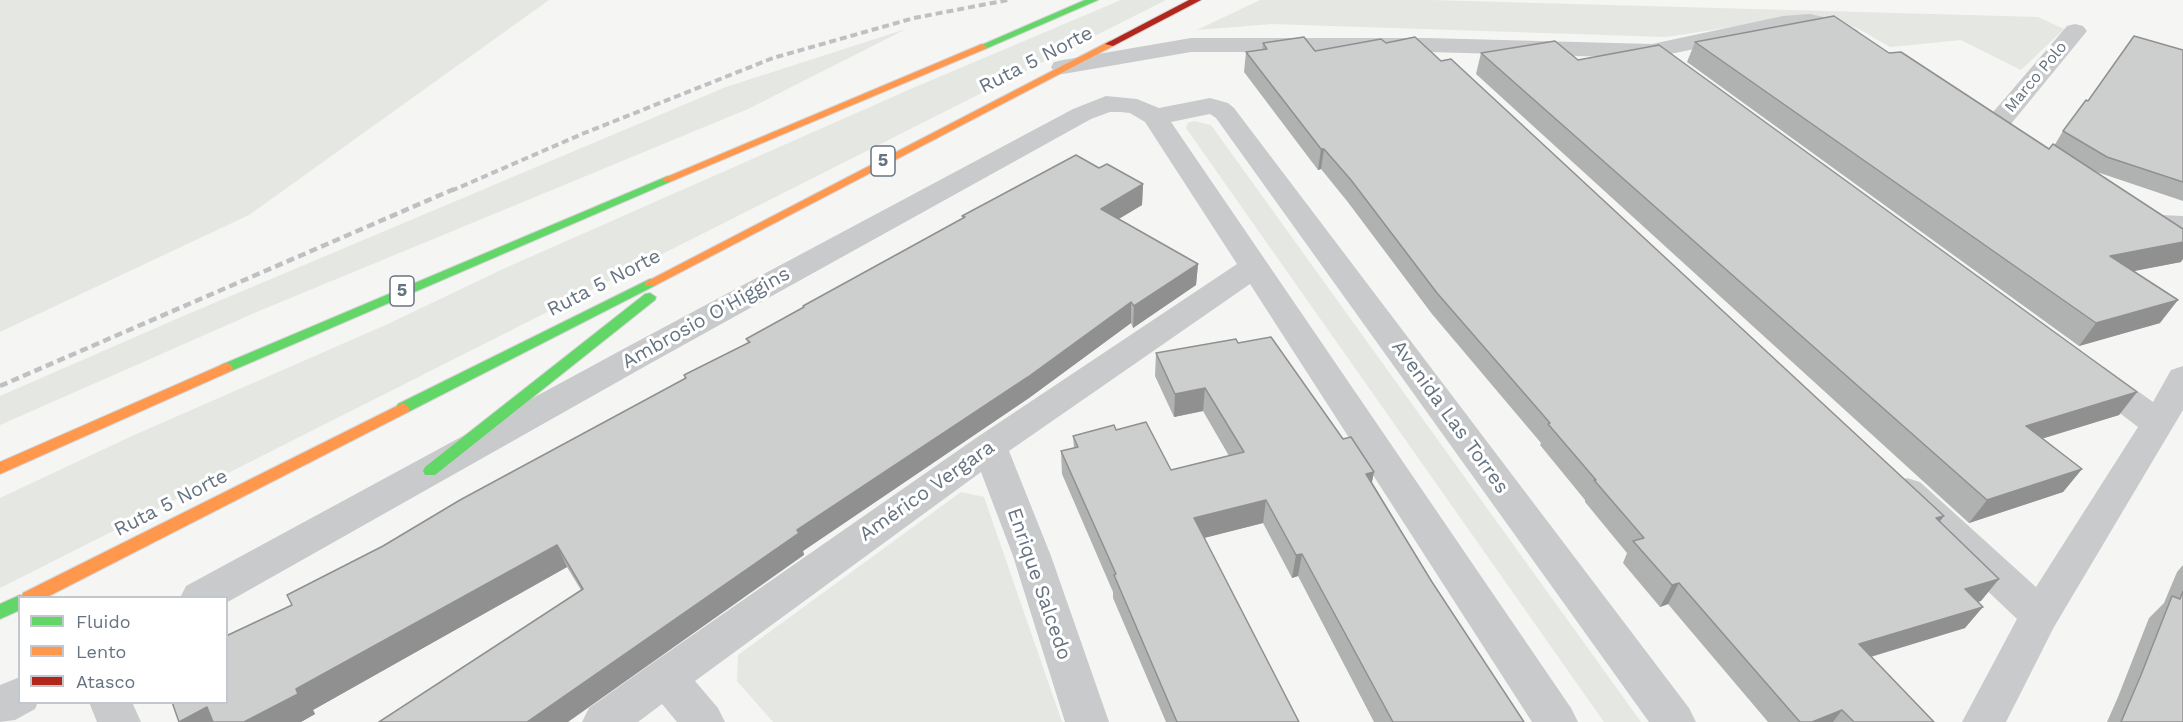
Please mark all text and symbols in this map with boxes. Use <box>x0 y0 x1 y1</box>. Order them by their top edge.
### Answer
street label: Ruta 5 Norte <box>975 21 1097 99</box>
street label: Marco Polo <box>2001 38 2071 116</box>
road number: 5 <box>871 146 895 176</box>
street label: Ruta 5 Norte <box>543 244 665 322</box>
street label: Ambrosio O'Higgins <box>618 262 794 374</box>
road number: 5 <box>390 276 414 306</box>
street label: Avenida Las Torres <box>1386 336 1514 498</box>
street label: Américo Vergara <box>855 435 999 547</box>
street label: Ruta 5 Norte <box>110 464 232 542</box>
street label: Enrique Salcedo <box>1002 505 1076 663</box>
legend <box>18 596 228 704</box>
text: Fluido <box>76 611 130 632</box>
text: Lento <box>76 641 126 662</box>
text: Atasco <box>76 671 135 692</box>

